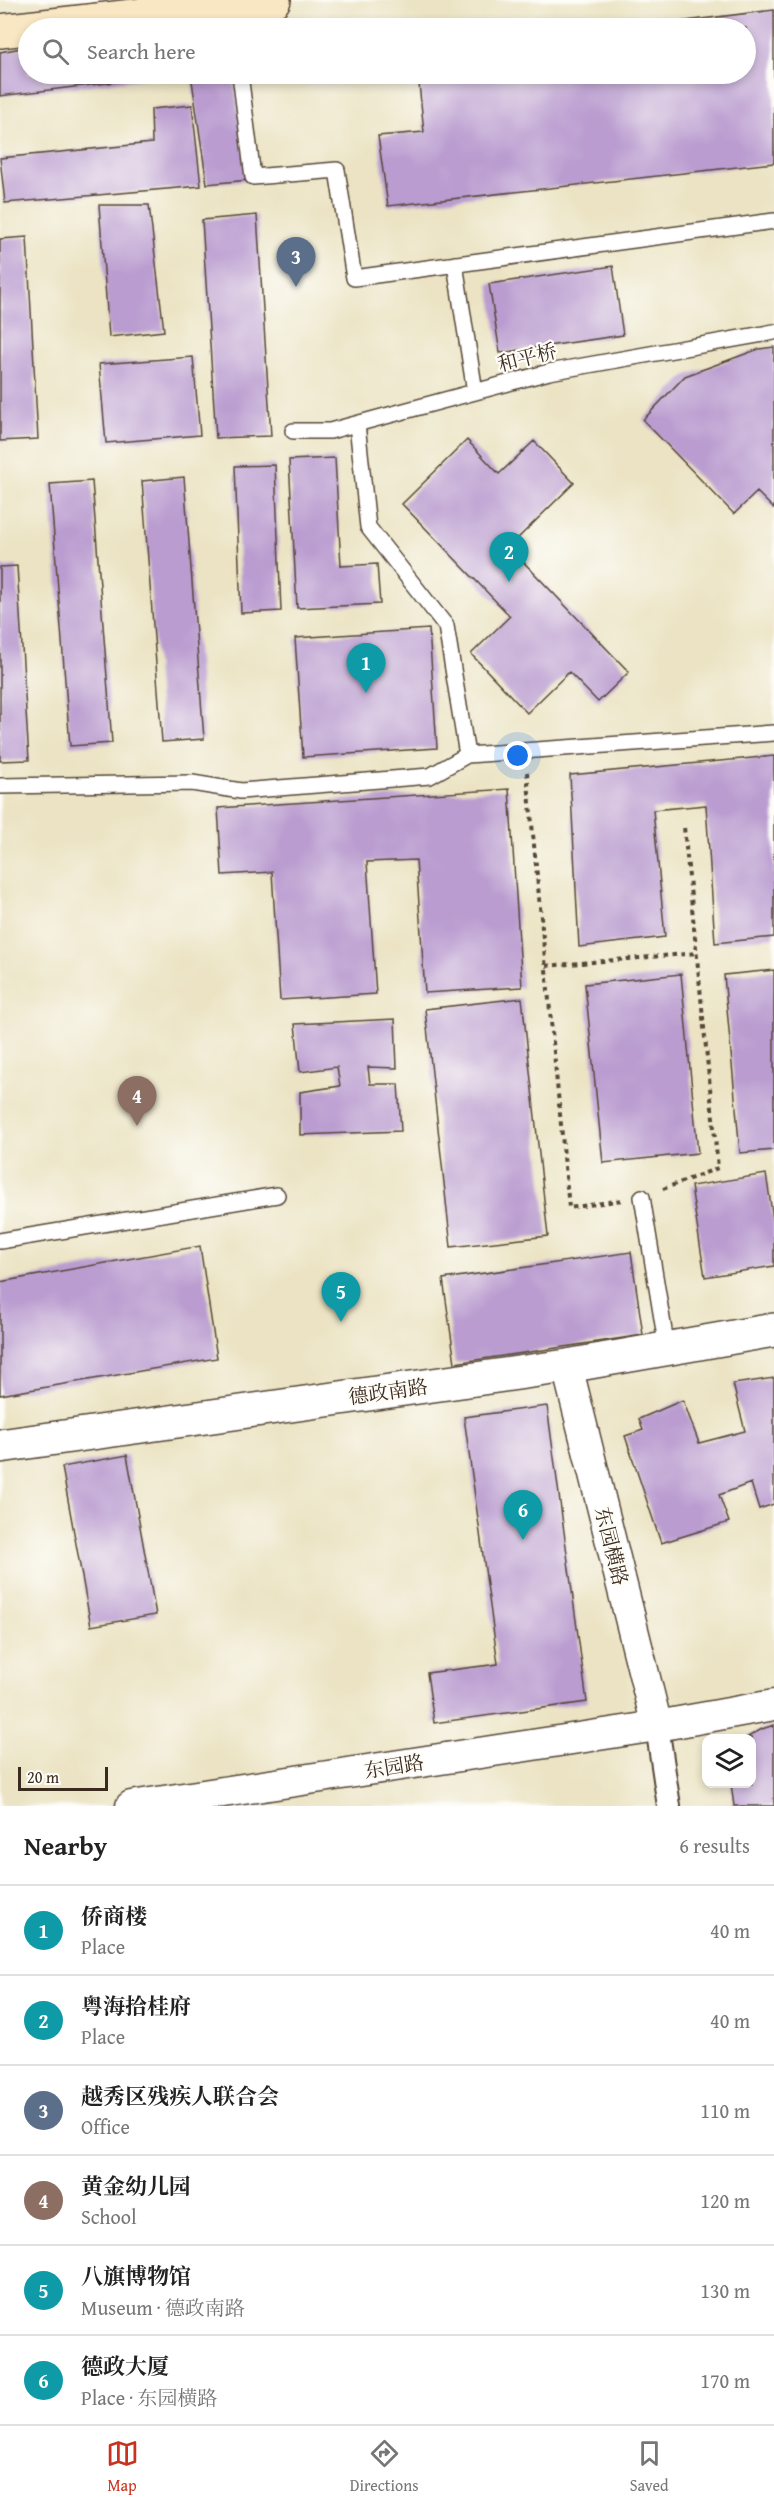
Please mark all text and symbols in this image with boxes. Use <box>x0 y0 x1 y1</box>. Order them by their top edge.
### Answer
search box <box>18 18 756 84</box>
icon: search <box>39 35 72 68</box>
text: Search here <box>87 35 196 67</box>
pin: 3 <box>276 238 316 287</box>
street label: 和平桥 <box>494 336 560 378</box>
pin: 2 <box>490 532 528 582</box>
pin: 1 <box>346 644 386 693</box>
your location <box>503 741 532 770</box>
pin: 4 <box>118 1076 156 1126</box>
pin: 5 <box>322 1272 360 1322</box>
street label: 德政南路 <box>346 1371 430 1411</box>
pin: 6 <box>504 1490 542 1540</box>
street label: 东园横路 <box>588 1504 636 1588</box>
map controls <box>702 1734 756 1788</box>
button: layers <box>702 1734 756 1788</box>
street label: 东园路 <box>362 1747 426 1785</box>
scale bar <box>18 1764 108 1792</box>
text: 20 m <box>27 1765 59 1789</box>
text: Nearby <box>24 1826 107 1865</box>
text: 6 results <box>679 1831 750 1860</box>
text: 侨商楼 <box>81 1900 147 1932</box>
text: 1 <box>38 1916 49 1945</box>
text: 40 m <box>710 1916 750 1945</box>
text: Place <box>81 1932 125 1961</box>
text: 粤海拾桂府 <box>81 1990 191 2022</box>
text: 2 <box>38 2006 49 2035</box>
text: 40 m <box>710 2006 750 2035</box>
text: Place <box>81 2022 125 2051</box>
text: 越秀区残疾人联合会 <box>81 2080 279 2112</box>
text: 3 <box>38 2096 49 2125</box>
text: 110 m <box>700 2096 750 2125</box>
text: Office <box>81 2112 130 2141</box>
text: 黄金幼儿园 <box>81 2170 191 2202</box>
text: 4 <box>38 2186 49 2215</box>
text: 120 m <box>700 2186 750 2215</box>
text: School <box>81 2202 137 2231</box>
text: 八旗博物馆 <box>81 2260 191 2292</box>
text: 5 <box>38 2276 49 2305</box>
text: 130 m <box>700 2276 750 2305</box>
text: Museum · 德政南路 <box>81 2293 245 2322</box>
text: 德政大厦 <box>81 2350 169 2382</box>
text: 6 <box>38 2366 49 2395</box>
text: 170 m <box>700 2366 750 2395</box>
text: Place · 东园横路 <box>81 2383 217 2412</box>
tab: Map <box>106 2437 139 2497</box>
tab: Directions <box>350 2437 419 2497</box>
tab: Saved <box>630 2437 668 2497</box>

